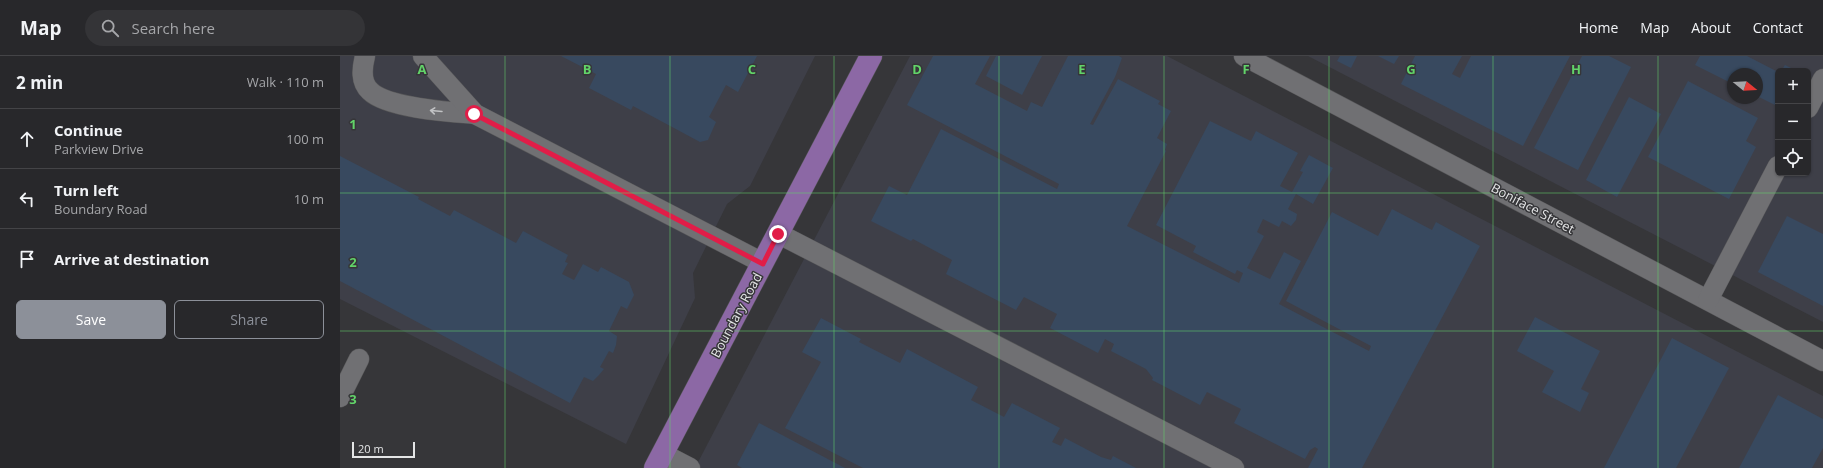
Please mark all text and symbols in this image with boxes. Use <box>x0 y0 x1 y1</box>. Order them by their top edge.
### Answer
search box <box>85 10 365 46</box>
text: Map <box>20 15 61 41</box>
icon: search <box>99 17 121 39</box>
text: Search here <box>131 18 215 38</box>
text: Home <box>1579 18 1618 37</box>
text: Map <box>1640 18 1669 37</box>
text: About <box>1691 18 1731 37</box>
text: Contact <box>1753 18 1803 37</box>
text: A <box>418 60 427 78</box>
text: B <box>583 60 592 78</box>
text: C <box>748 60 756 78</box>
text: D <box>912 60 922 78</box>
text: E <box>1078 60 1086 78</box>
text: F <box>1242 60 1250 78</box>
text: G <box>1406 60 1416 78</box>
text: H <box>1571 60 1581 78</box>
north arrow <box>1727 68 1763 104</box>
map controls <box>1775 68 1811 176</box>
button: + <box>1775 68 1811 104</box>
text: 2 min <box>16 71 63 94</box>
text: Walk · 110 m <box>247 73 324 91</box>
button: − <box>1775 104 1811 140</box>
route start <box>465 105 483 123</box>
one-way arrow <box>430 107 443 114</box>
text: 1 <box>349 115 357 133</box>
text: Continue <box>54 120 122 140</box>
icon: ahead <box>16 128 38 150</box>
text: 100 m <box>286 130 324 148</box>
text: Parkview Drive <box>54 140 144 158</box>
button: locate <box>1775 140 1811 176</box>
street label: Boniface Street <box>1488 178 1578 238</box>
text: Turn left <box>54 180 119 200</box>
icon: left <box>16 188 38 210</box>
text: 10 m <box>294 190 324 208</box>
text: Boundary Road <box>54 200 148 218</box>
route end <box>769 225 787 243</box>
icon: arrive <box>16 248 38 270</box>
text: Arrive at destination <box>54 249 209 269</box>
text: 2 <box>349 253 357 271</box>
street label: Boundary Road <box>706 269 766 361</box>
button: Save <box>16 300 166 339</box>
button: Share <box>174 300 324 339</box>
text: 3 <box>349 390 357 408</box>
scale bar <box>352 440 415 459</box>
text: 20 m <box>358 441 384 456</box>

